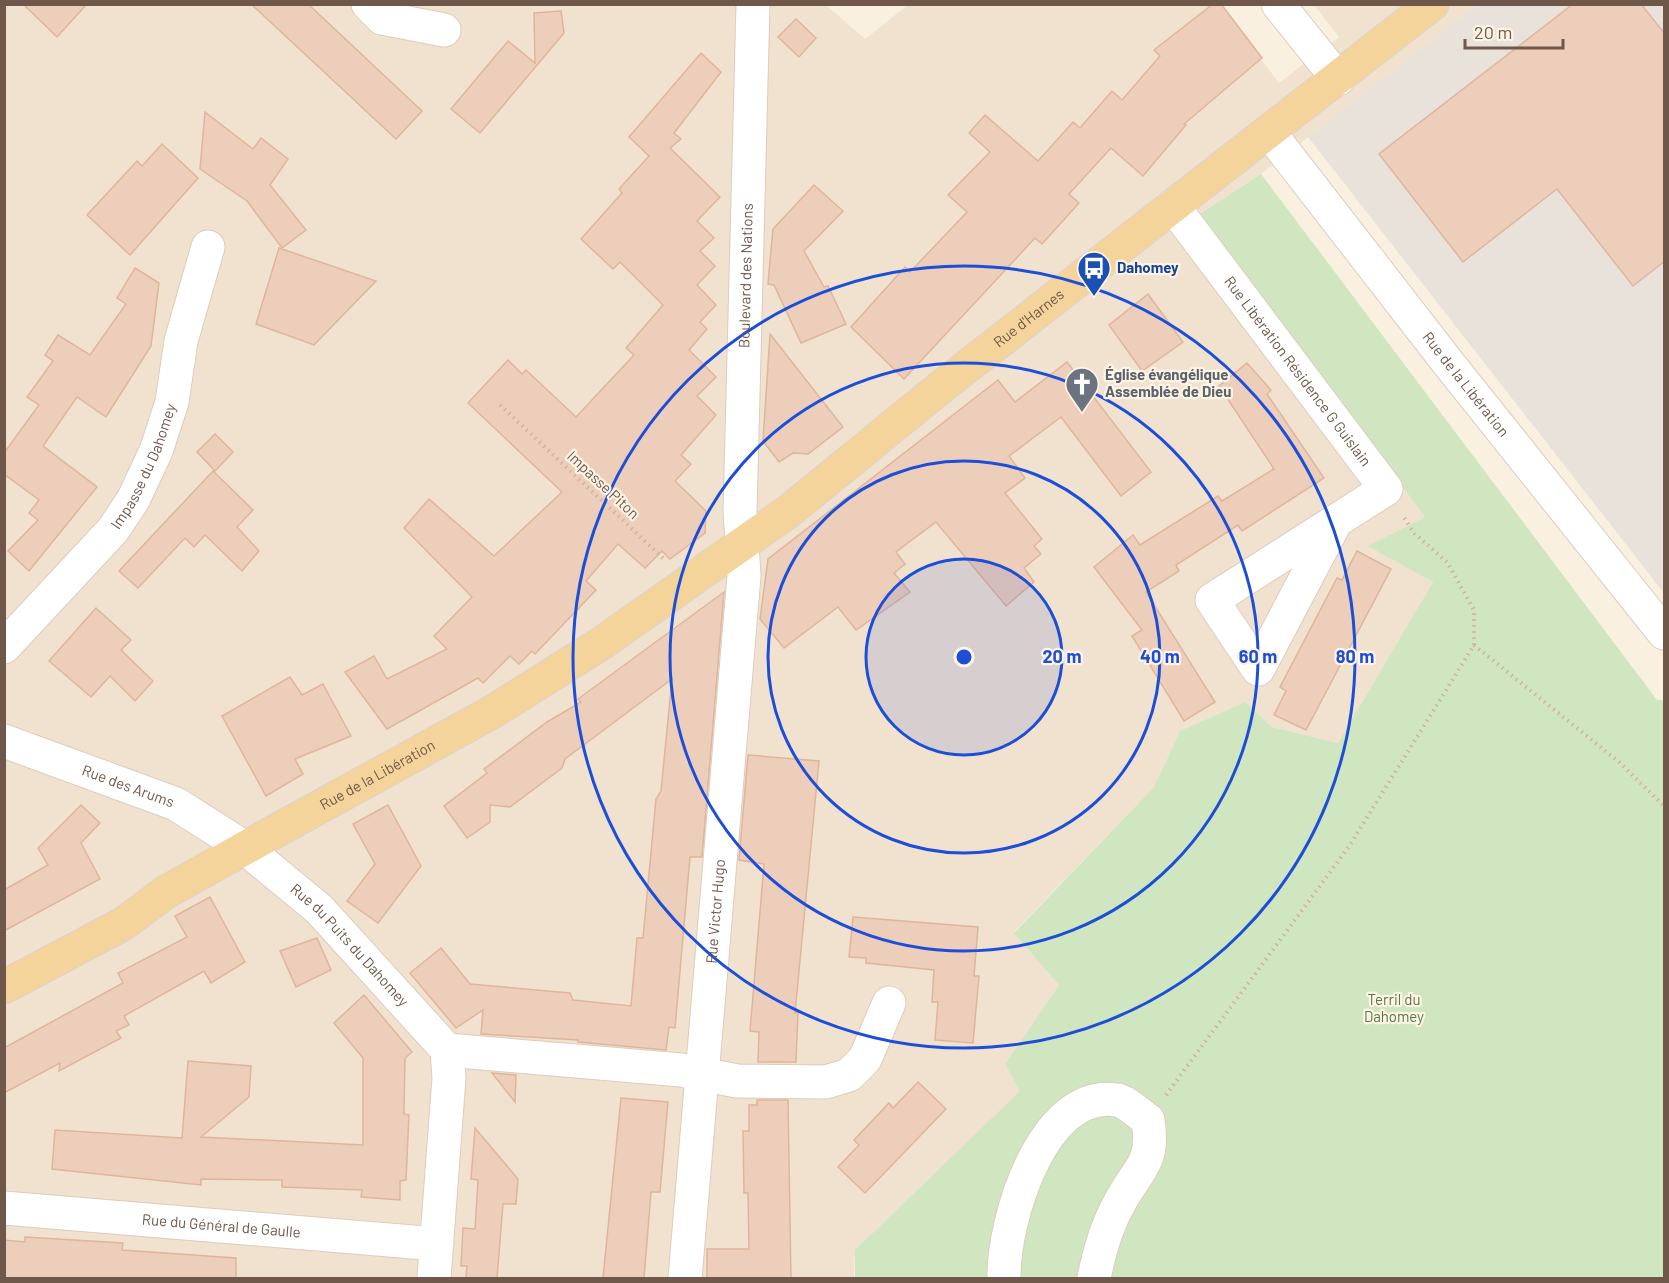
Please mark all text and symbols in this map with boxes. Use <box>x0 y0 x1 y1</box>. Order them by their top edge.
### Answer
scale bar <box>1465 12 1562 50</box>
text: 20 m <box>1474 21 1512 43</box>
street label: Boulevard des Nations <box>734 203 756 348</box>
bus stop icon: Dahomey <box>1076 250 1112 297</box>
place label: Dahomey <box>1117 258 1179 276</box>
street label: Rue Libération Résidence G Guislain <box>1221 272 1376 469</box>
street label: Rue d'Harnes <box>989 285 1067 351</box>
street label: Rue de la Libération <box>1419 328 1513 440</box>
place label: Église évangélique Assemblée de Dieu <box>1105 365 1231 400</box>
church icon: Église évangélique Assemblée de Dieu <box>1064 366 1100 413</box>
street label: Impasse du Dahomey <box>106 401 179 532</box>
street label: Impasse Piton <box>564 446 643 522</box>
text: 20 m <box>1043 645 1081 667</box>
text: 40 m <box>1140 645 1180 667</box>
text: 60 m <box>1239 645 1277 667</box>
text: 80 m <box>1336 645 1374 667</box>
centre of rings <box>954 647 974 667</box>
street label: Rue de la Libération <box>316 735 438 813</box>
street label: Rue des Arums <box>80 760 177 811</box>
street label: Rue Victor Hugo <box>701 858 728 964</box>
street label: Rue du Puits du Dahomey <box>287 879 413 1010</box>
park label: Terril du Dahomey <box>1364 990 1424 1025</box>
street label: Rue du Général de Gaulle <box>141 1210 301 1241</box>

